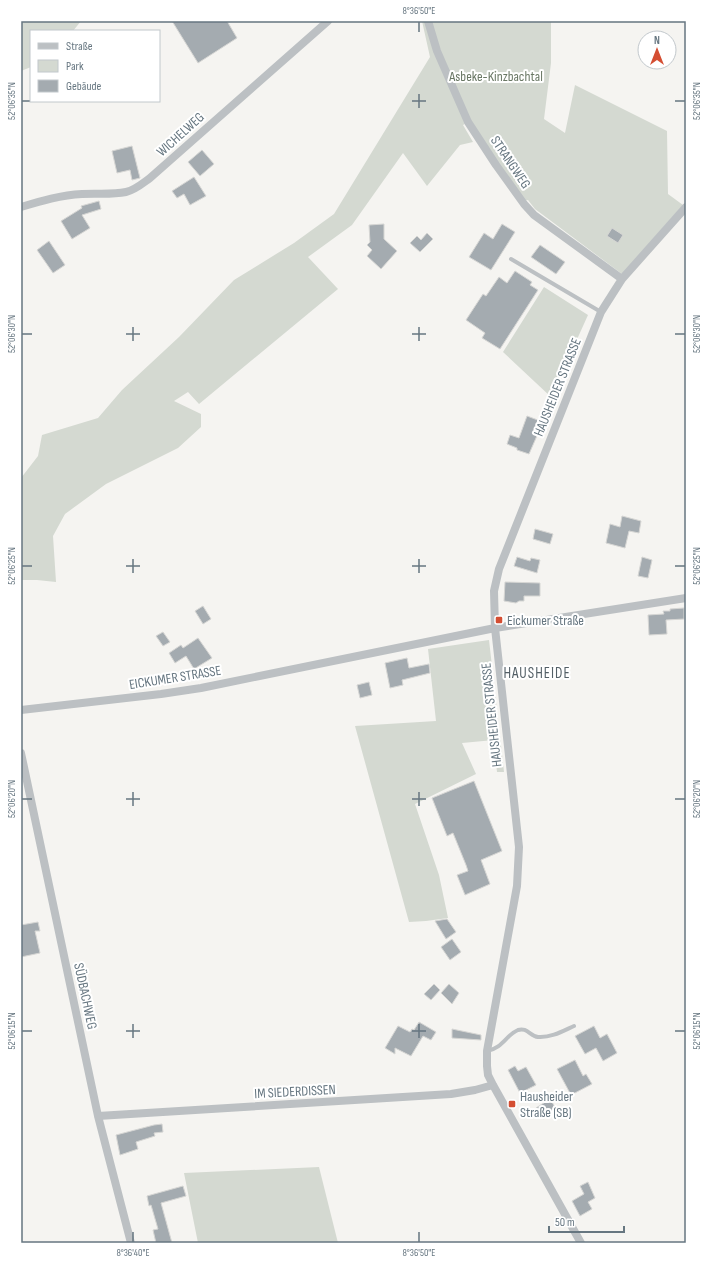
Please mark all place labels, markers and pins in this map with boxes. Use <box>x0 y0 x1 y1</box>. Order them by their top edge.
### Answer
place label: Eickumer Straße <box>507 612 584 629</box>
marker: Eickumer Straße <box>494 615 504 625</box>
place label: Hausheider Straße (SB) <box>520 1088 573 1121</box>
marker: Hausheider Straße (SB) <box>507 1099 517 1109</box>

